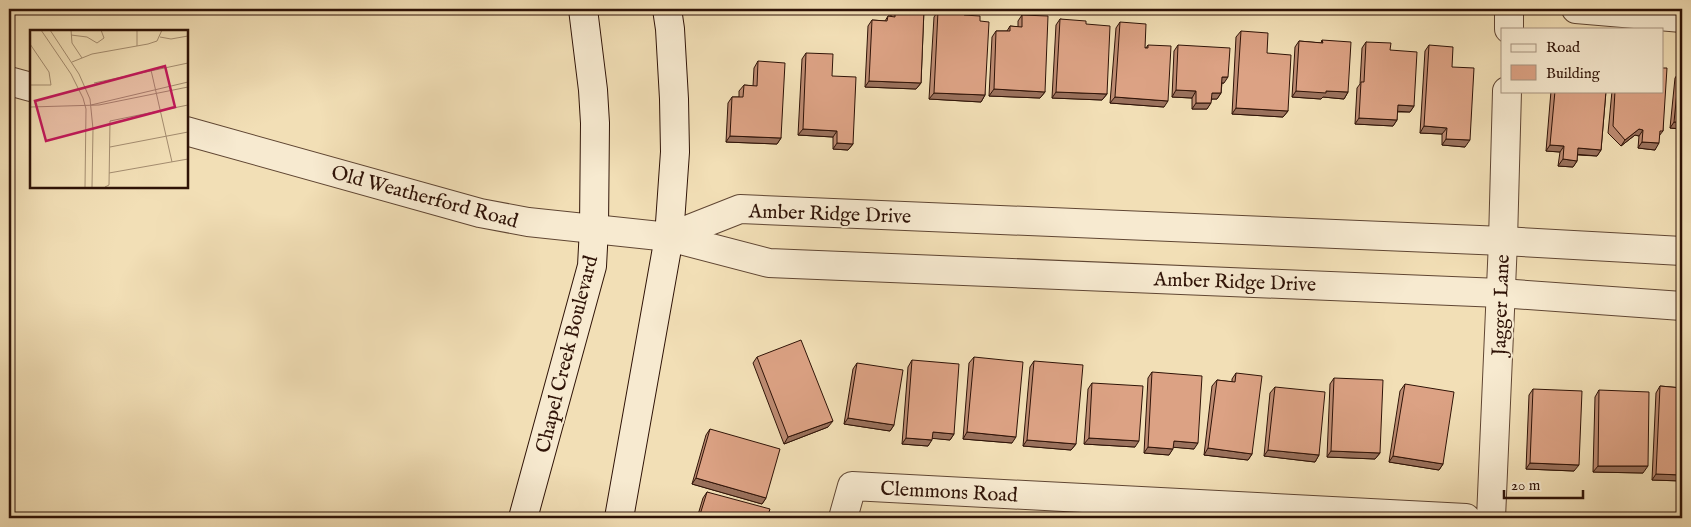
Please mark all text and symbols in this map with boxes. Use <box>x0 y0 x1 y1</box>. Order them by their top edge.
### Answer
legend <box>1501 28 1664 92</box>
inset map <box>30 30 188 188</box>
text: Road <box>1546 38 1581 57</box>
text: Building <box>1546 64 1601 83</box>
street label: Old Weatherford Road <box>328 160 521 234</box>
street label: Amber Ridge Drive <box>747 199 912 230</box>
street label: Chapel Creek Boulevard <box>531 253 604 456</box>
street label: Jagger Lane <box>1487 254 1516 358</box>
street label: Amber Ridge Drive <box>1152 267 1317 298</box>
scale bar <box>1504 467 1582 499</box>
street label: Clemmons Road <box>880 476 1019 509</box>
text: 20 m <box>1511 476 1541 495</box>

